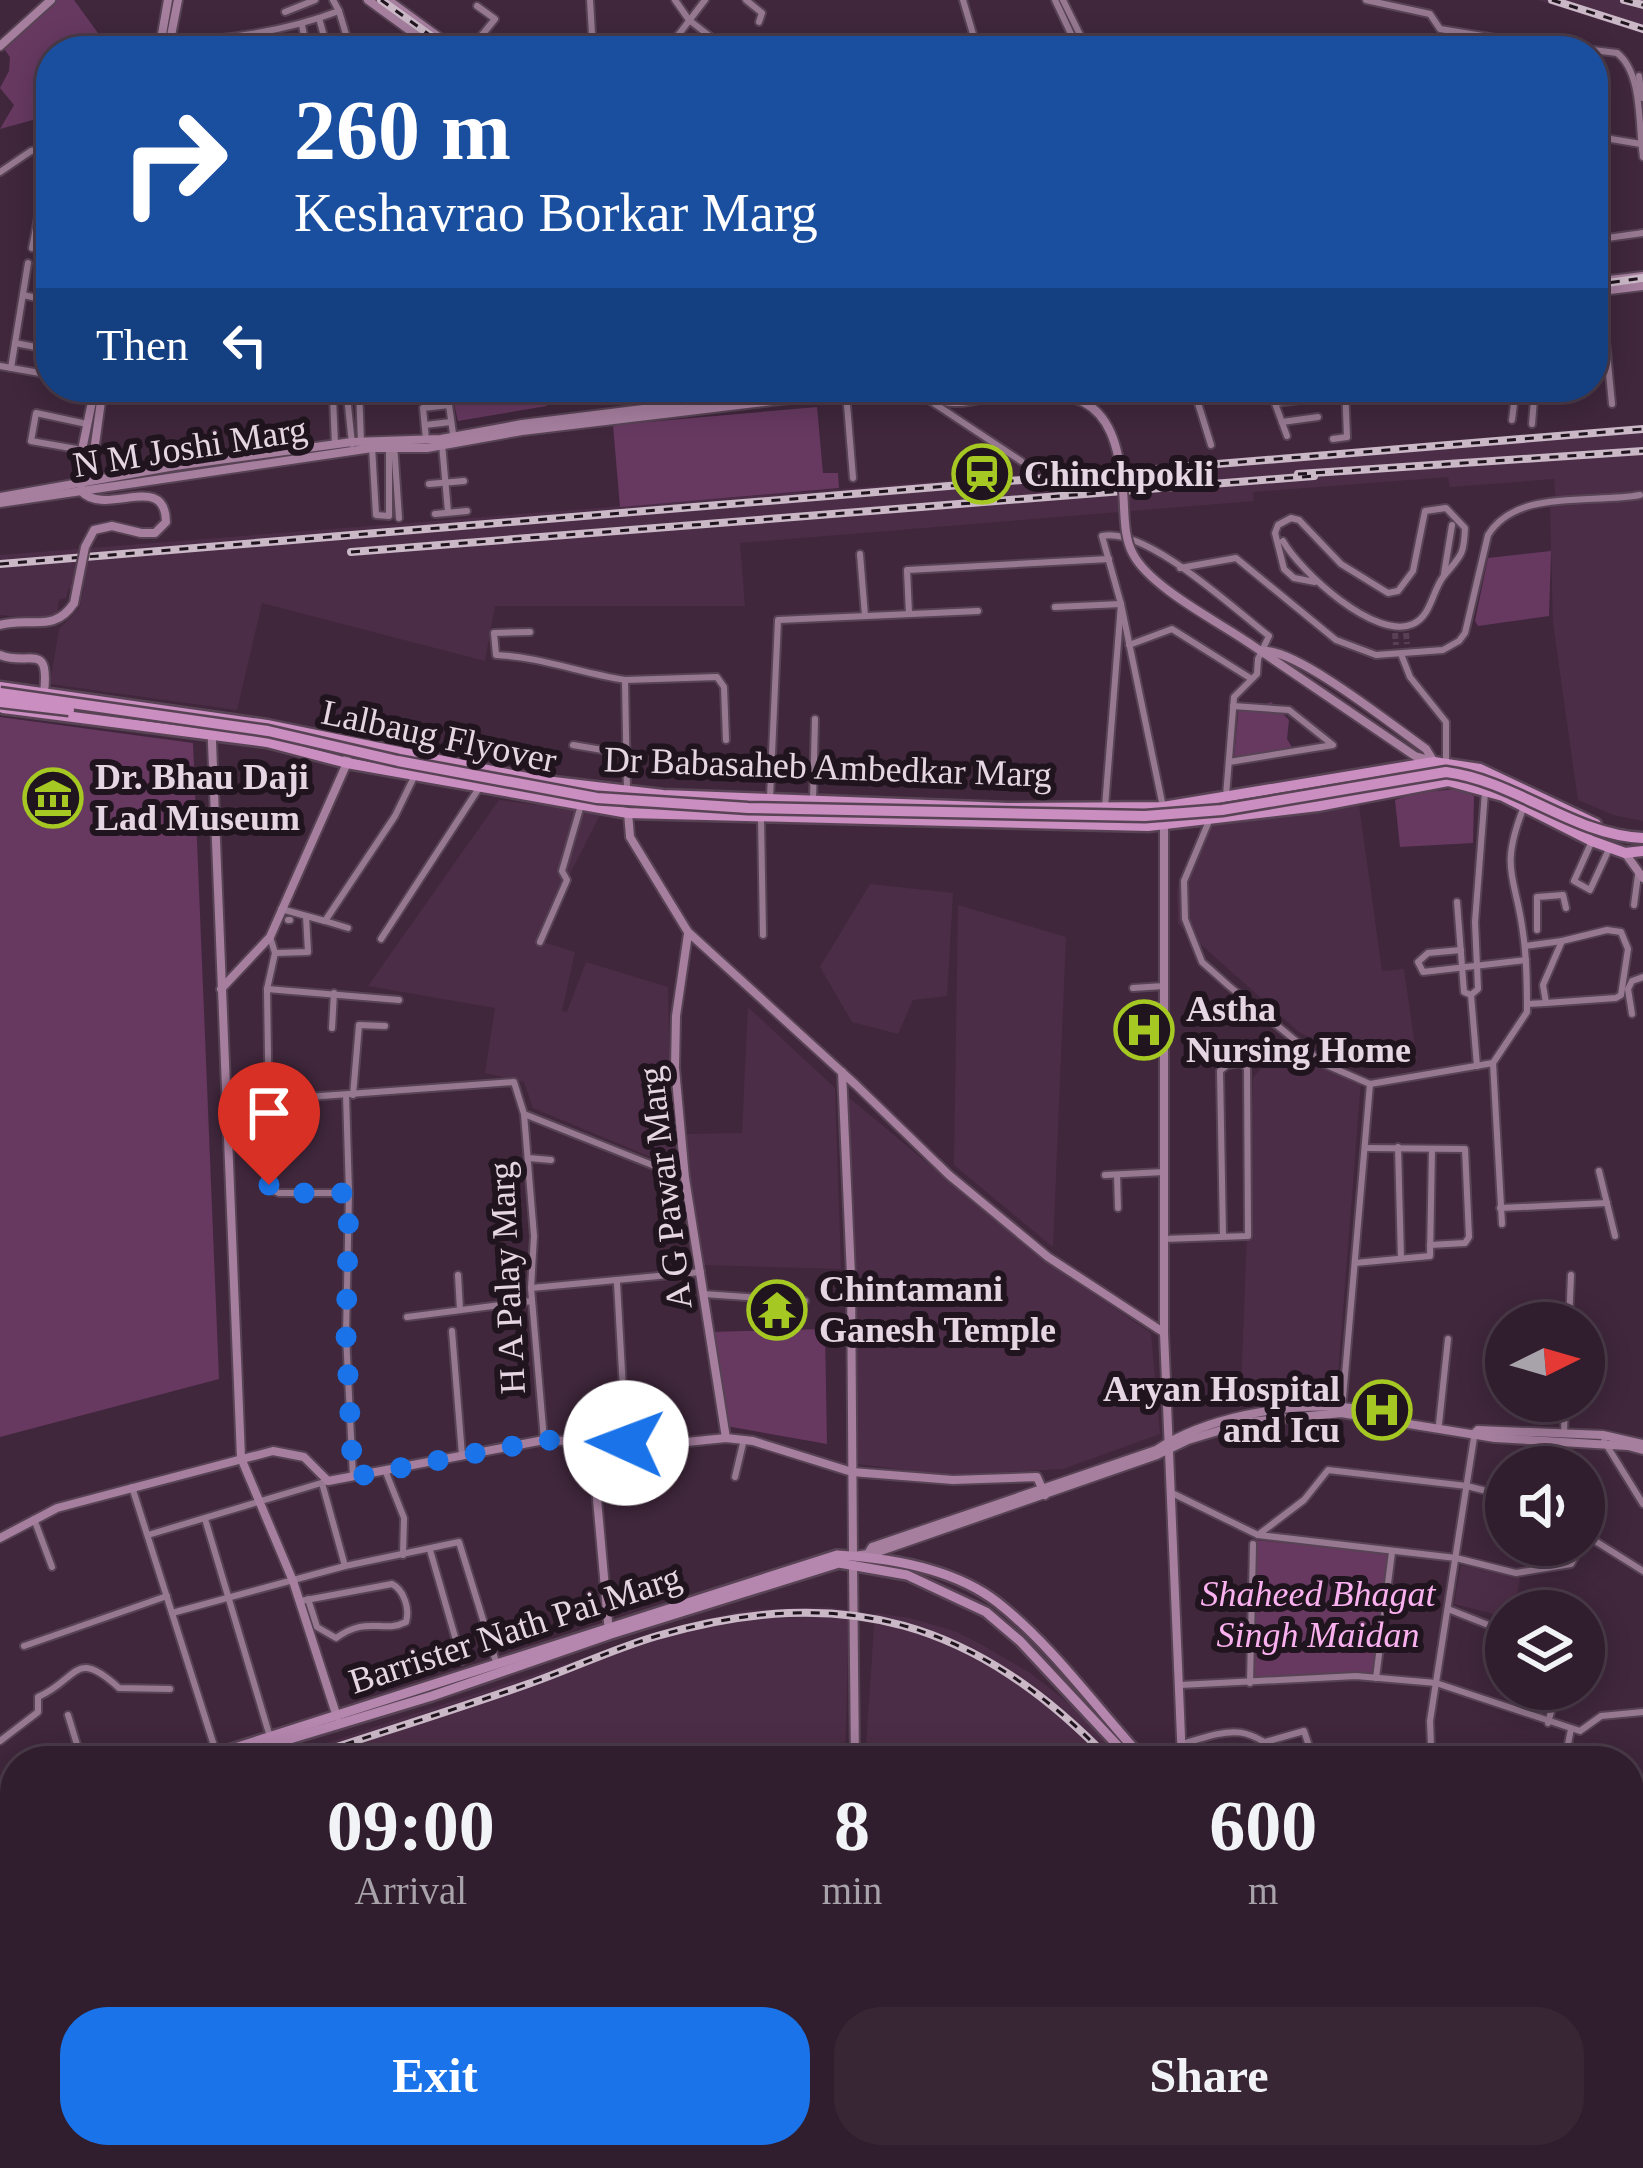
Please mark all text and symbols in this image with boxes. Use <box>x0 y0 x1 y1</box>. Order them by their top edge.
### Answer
icon: right <box>96 84 252 240</box>
text: 260 m <box>294 84 511 177</box>
text: Keshavrao Borkar Marg <box>294 183 818 243</box>
icon: left <box>212 312 278 378</box>
text: Then <box>96 320 188 370</box>
street label: N M Joshi Marg <box>70 409 310 485</box>
station icon: Chinchpokli <box>951 443 1013 505</box>
place label: Chinchpokli <box>1024 454 1214 494</box>
street label: Lalbaug Flyover <box>318 692 560 780</box>
street label: Dr Babasaheb Ambedkar Marg <box>603 739 1053 795</box>
place label: Dr. Bhau Daji Lad Museum <box>95 757 309 838</box>
museum icon: Dr. Bhau Daji Lad Museum <box>22 767 84 829</box>
place label: Astha Nursing Home <box>1186 989 1411 1070</box>
hospital icon: Astha Nursing Home <box>1113 999 1175 1061</box>
pin <box>218 1062 320 1185</box>
street label: A G Pawar Marg <box>630 1064 700 1312</box>
icon: arrive <box>236 1080 302 1146</box>
street label: H A Palay Marg <box>481 1161 533 1395</box>
place label: Chintamani Ganesh Temple <box>819 1269 1056 1350</box>
temple icon: Chintamani Ganesh Temple <box>746 1279 808 1341</box>
north arrow <box>1485 1302 1605 1422</box>
map controls <box>1485 1302 1605 1710</box>
place label: Aryan Hospital and Icu <box>1103 1369 1340 1450</box>
hospital icon: Aryan Hospital and Icu <box>1351 1379 1413 1441</box>
position arrow <box>563 1380 689 1506</box>
button: sound <box>1485 1446 1605 1566</box>
street label: Barrister Nath Pai Marg <box>344 1556 686 1702</box>
park label: Shaheed Bhagat Singh Maidan <box>1201 1574 1436 1655</box>
button: layers <box>1485 1590 1605 1710</box>
text: 09:00 <box>327 1786 495 1866</box>
text: 8 <box>834 1786 870 1866</box>
text: 600 <box>1209 1786 1317 1866</box>
text: Arrival <box>355 1869 467 1912</box>
text: min <box>822 1869 882 1912</box>
text: m <box>1248 1869 1278 1912</box>
button: Exit <box>60 2007 810 2145</box>
button: Share <box>834 2007 1584 2145</box>

